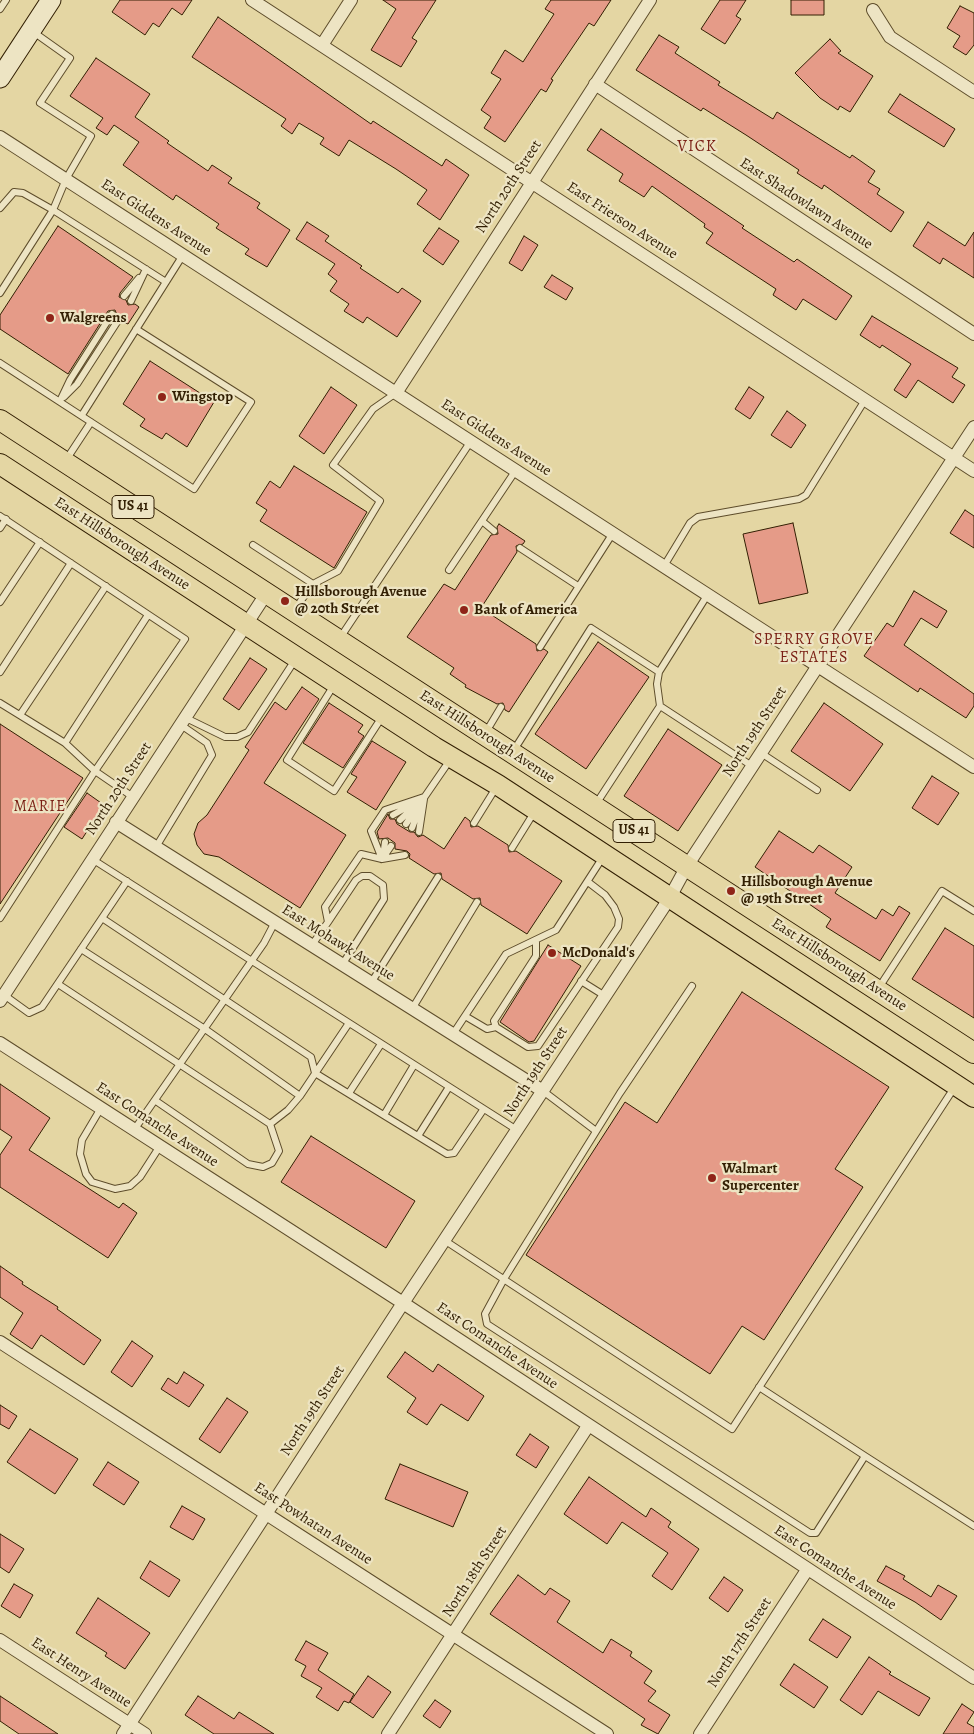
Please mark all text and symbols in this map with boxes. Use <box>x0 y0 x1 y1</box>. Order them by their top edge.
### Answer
street label: North 20th Street <box>472 137 546 237</box>
district label: VICK <box>677 137 717 157</box>
street label: East Shadowlawn Avenue <box>736 154 876 254</box>
street label: East Giddens Avenue <box>97 176 215 260</box>
street label: East Frierson Avenue <box>563 178 681 264</box>
place label: Walgreens <box>60 309 127 327</box>
marker: Walgreens <box>44 312 56 324</box>
place label: Wingstop <box>172 388 233 406</box>
marker: Wingstop <box>156 391 168 403</box>
street label: East Giddens Avenue <box>437 396 555 480</box>
street label: East Hillsborough Avenue <box>51 494 193 594</box>
road number: US 41 <box>112 496 154 518</box>
place label: Hillsborough Avenue @ 20th Street <box>295 583 427 618</box>
marker: Hillsborough Avenue @ 20th Street <box>279 595 291 607</box>
place label: Bank of America <box>474 601 578 619</box>
marker: Bank of America <box>458 604 470 616</box>
district label: SPERRY GROVE ESTATES <box>752 630 876 668</box>
street label: North 19th Street <box>719 683 791 781</box>
street label: East Hillsborough Avenue <box>416 687 558 787</box>
street label: North 20th Street <box>82 739 156 839</box>
district label: MARIE <box>13 797 67 817</box>
road number: US 41 <box>613 819 655 842</box>
place label: Hillsborough Avenue @ 19th Street <box>741 873 873 908</box>
marker: Hillsborough Avenue @ 19th Street <box>725 885 737 897</box>
street label: East Mohawk Avenue <box>278 901 398 985</box>
street label: East Hillsborough Avenue <box>768 915 910 1015</box>
place label: McDonald's <box>562 944 635 962</box>
marker: McDonald's <box>546 947 558 959</box>
street label: North 19th Street <box>500 1023 572 1121</box>
street label: East Comanche Avenue <box>92 1079 222 1171</box>
place label: Walmart Supercenter <box>722 1160 799 1195</box>
marker: Walmart Supercenter <box>706 1172 718 1184</box>
street label: East Comanche Avenue <box>433 1299 561 1393</box>
street label: North 19th Street <box>277 1362 349 1460</box>
street label: East Powhatan Avenue <box>250 1479 376 1569</box>
street label: East Comanche Avenue <box>770 1522 900 1614</box>
street label: North 18th Street <box>439 1523 511 1621</box>
street label: North 17th Street <box>704 1595 776 1691</box>
street label: East Henry Avenue <box>28 1634 134 1712</box>

